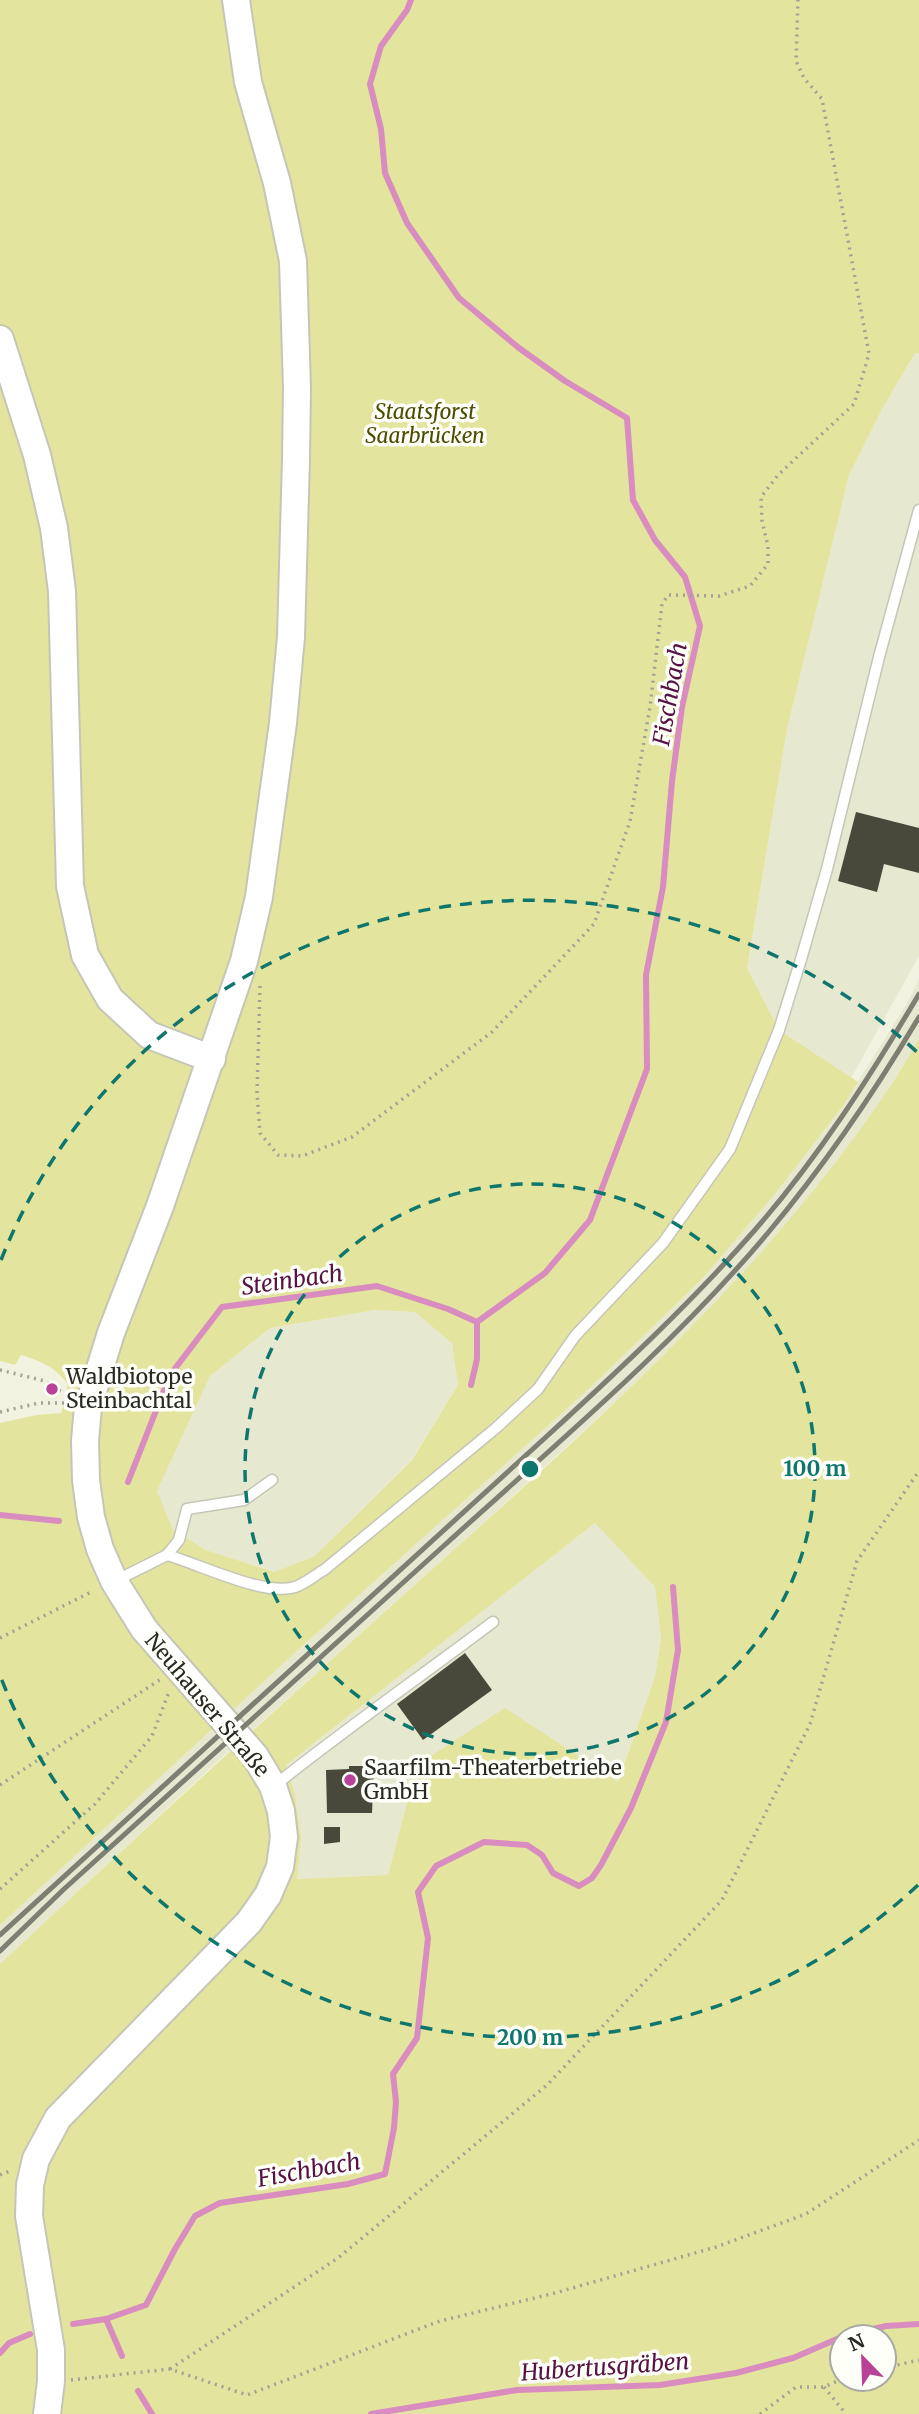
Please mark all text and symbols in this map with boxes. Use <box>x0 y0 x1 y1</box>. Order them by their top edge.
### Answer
park label: Staatsforst Saarbrücken <box>365 398 485 449</box>
water label: Fischbach <box>646 640 693 749</box>
water label: Steinbach <box>239 1258 345 1301</box>
place label: Waldbiotope Steinbachtal <box>65 1363 193 1414</box>
marker: Waldbiotope Steinbachtal <box>44 1381 60 1397</box>
text: 100 m <box>784 1455 846 1482</box>
centre of rings <box>518 1457 542 1481</box>
street label: Neuhauser Straße <box>139 1627 276 1782</box>
place label: Saarfilm-Theaterbetriebe GmbH <box>364 1754 622 1805</box>
marker: Saarfilm-Theaterbetriebe GmbH <box>342 1772 358 1788</box>
text: 200 m <box>497 2024 563 2051</box>
water label: Fischbach <box>254 2146 363 2193</box>
north arrow <box>828 2323 898 2393</box>
text: N <box>845 2328 868 2356</box>
water label: Hubertusgräben <box>519 2346 690 2387</box>

